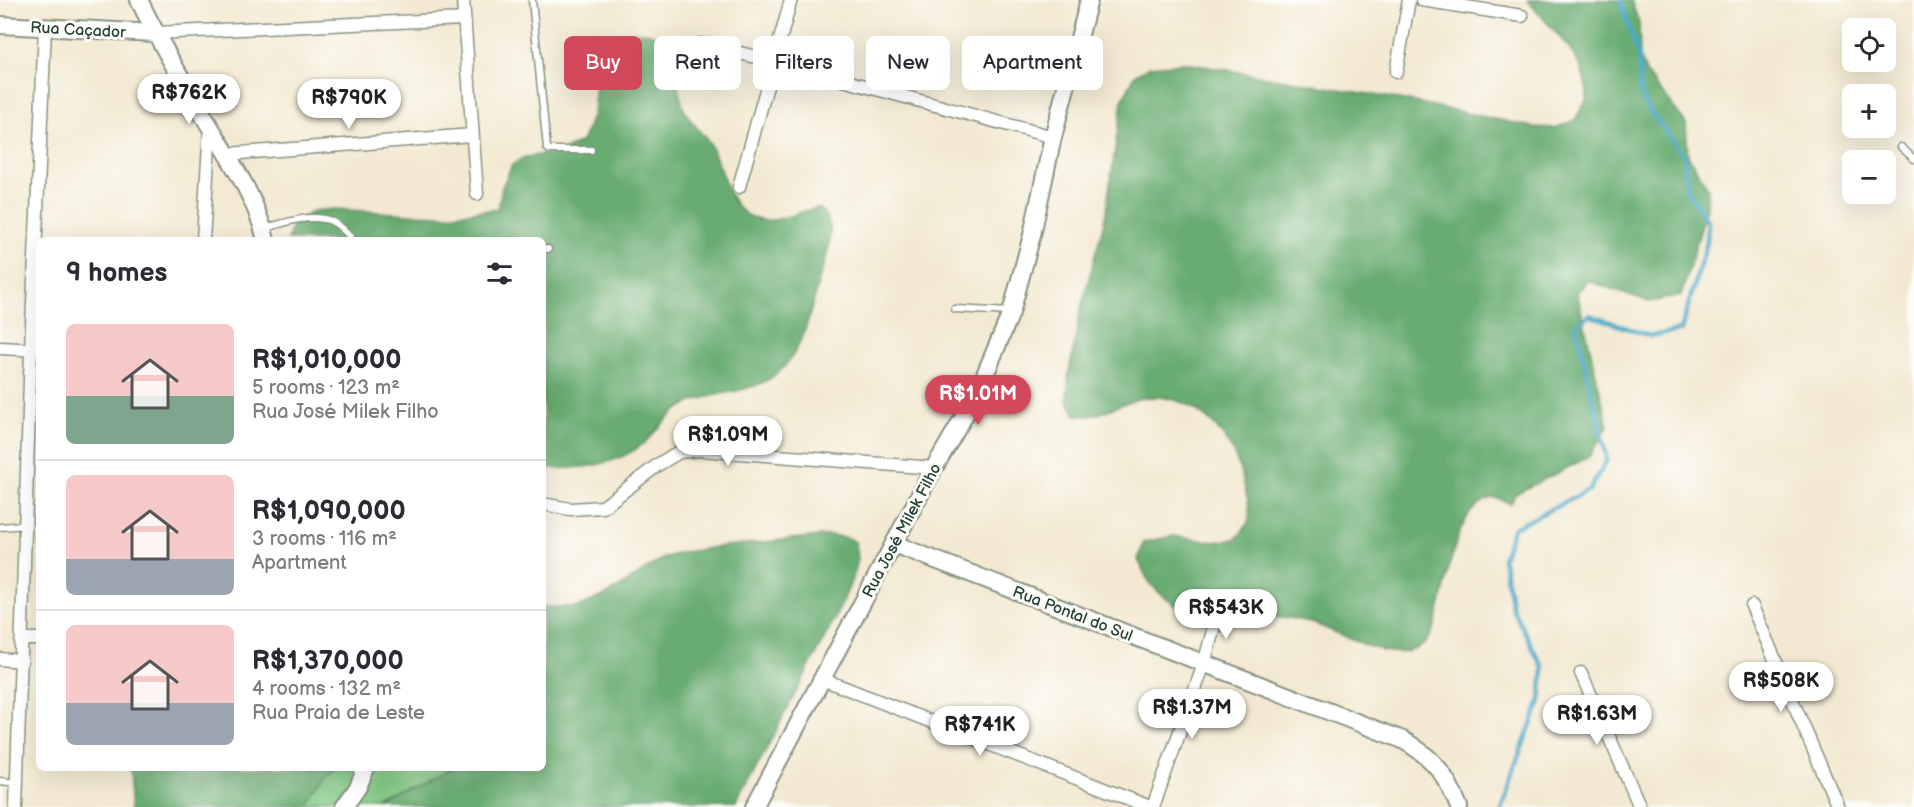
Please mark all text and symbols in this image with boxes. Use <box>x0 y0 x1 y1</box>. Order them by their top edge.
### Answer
map controls <box>1842 18 1896 204</box>
button: locate <box>1842 18 1896 72</box>
street label: Rua Caçador <box>30 19 126 43</box>
chip: Buy <box>564 36 642 90</box>
chip: Rent <box>654 36 741 90</box>
chip: Filters <box>753 36 854 90</box>
chip: New <box>866 36 950 90</box>
chip: Apartment <box>962 36 1103 90</box>
pin: R$762K <box>140 74 238 125</box>
pin: R$790K <box>300 79 398 130</box>
text: R$762K <box>151 81 227 105</box>
button: + <box>1842 84 1896 138</box>
text: R$790K <box>311 86 387 110</box>
button: − <box>1842 150 1896 204</box>
icon: filters <box>483 257 516 290</box>
text: 9 homes <box>66 258 167 289</box>
text: R$1,010,000 <box>252 345 401 376</box>
icon: home <box>114 348 186 420</box>
pin: R$1.01M <box>923 375 1033 426</box>
text: 5 rooms · 123 m² <box>252 376 400 400</box>
text: R$1.01M <box>939 382 1017 406</box>
text: Rua José Milek Filho <box>252 400 439 424</box>
pin: R$1.09M <box>673 416 783 467</box>
text: R$1.09M <box>687 423 769 447</box>
street label: Rua José Milek Filho <box>859 460 946 601</box>
text: R$1,090,000 <box>252 496 406 527</box>
icon: home <box>114 499 186 571</box>
text: 3 rooms · 116 m² <box>252 527 397 551</box>
text: Apartment <box>252 551 347 575</box>
street label: Rua Pontal do Sul <box>1010 583 1135 646</box>
pin: R$543K <box>1177 589 1275 640</box>
text: R$543K <box>1188 596 1264 620</box>
text: R$1,370,000 <box>252 646 404 677</box>
icon: home <box>114 649 186 721</box>
pin: R$508K <box>1732 662 1830 713</box>
text: R$508K <box>1743 669 1819 693</box>
text: 4 rooms · 132 m² <box>252 677 401 701</box>
pin: R$1.37M <box>1137 689 1247 740</box>
pin: R$1.63M <box>1542 695 1652 746</box>
text: R$1.37M <box>1152 696 1232 720</box>
text: Rua Praia de Leste <box>252 701 425 725</box>
text: R$1.63M <box>1557 702 1637 726</box>
pin: R$741K <box>931 706 1029 757</box>
text: R$741K <box>944 713 1016 737</box>

